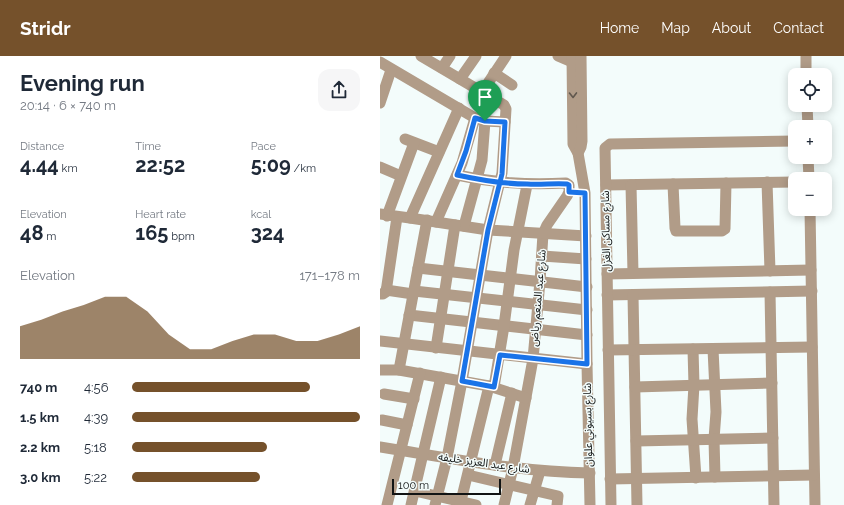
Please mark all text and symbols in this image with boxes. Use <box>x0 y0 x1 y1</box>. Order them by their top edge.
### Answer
text: Stridr <box>20 17 71 39</box>
text: Home <box>600 20 639 36</box>
text: Map <box>661 20 690 36</box>
text: About <box>712 20 751 36</box>
text: Contact <box>773 20 824 36</box>
map controls <box>788 68 832 216</box>
button: locate <box>788 68 832 112</box>
button: share <box>318 69 360 111</box>
text: Evening run <box>20 70 145 96</box>
pin <box>468 80 502 121</box>
icon: arrive <box>474 86 496 108</box>
one-way arrow <box>568 92 577 98</box>
text: 20:14 · 6 × 740 m <box>20 98 116 113</box>
button: + <box>788 120 832 164</box>
text: Distance <box>20 140 64 153</box>
text: Time <box>135 140 161 153</box>
text: Pace <box>251 140 276 153</box>
text: 4.44 <box>20 153 59 177</box>
text: 22:52 <box>135 153 185 177</box>
text: 5:09 <box>251 153 291 177</box>
text: km <box>59 162 78 175</box>
text: /km <box>291 162 316 175</box>
button: − <box>788 172 832 216</box>
street label: شارع مساكن الغزل <box>599 190 614 272</box>
text: Elevation <box>20 208 67 221</box>
text: Heart rate <box>135 208 186 221</box>
text: kcal <box>251 208 271 221</box>
text: 48 <box>20 221 44 245</box>
text: 165 <box>135 221 168 245</box>
text: 324 <box>251 221 285 245</box>
text: m <box>44 230 56 243</box>
text: bpm <box>168 230 195 243</box>
street label: شارع عبد المنعم رياض <box>527 249 551 347</box>
text: Elevation <box>20 268 75 283</box>
text: 171–178 m <box>299 268 360 283</box>
text: 740 m <box>20 380 57 395</box>
text: 4:56 <box>84 380 108 395</box>
street label: شارع بسيوني علوان <box>581 383 598 467</box>
text: 1.5 km <box>20 410 59 425</box>
text: 4:39 <box>84 410 108 425</box>
text: 2.2 km <box>20 440 60 455</box>
text: 5:18 <box>84 440 107 455</box>
street label: شارع عبد العزيز خليفه <box>437 450 531 477</box>
text: 3.0 km <box>20 470 61 485</box>
text: 5:22 <box>84 470 107 485</box>
scale bar <box>392 477 501 496</box>
text: 100 m <box>398 479 429 492</box>

